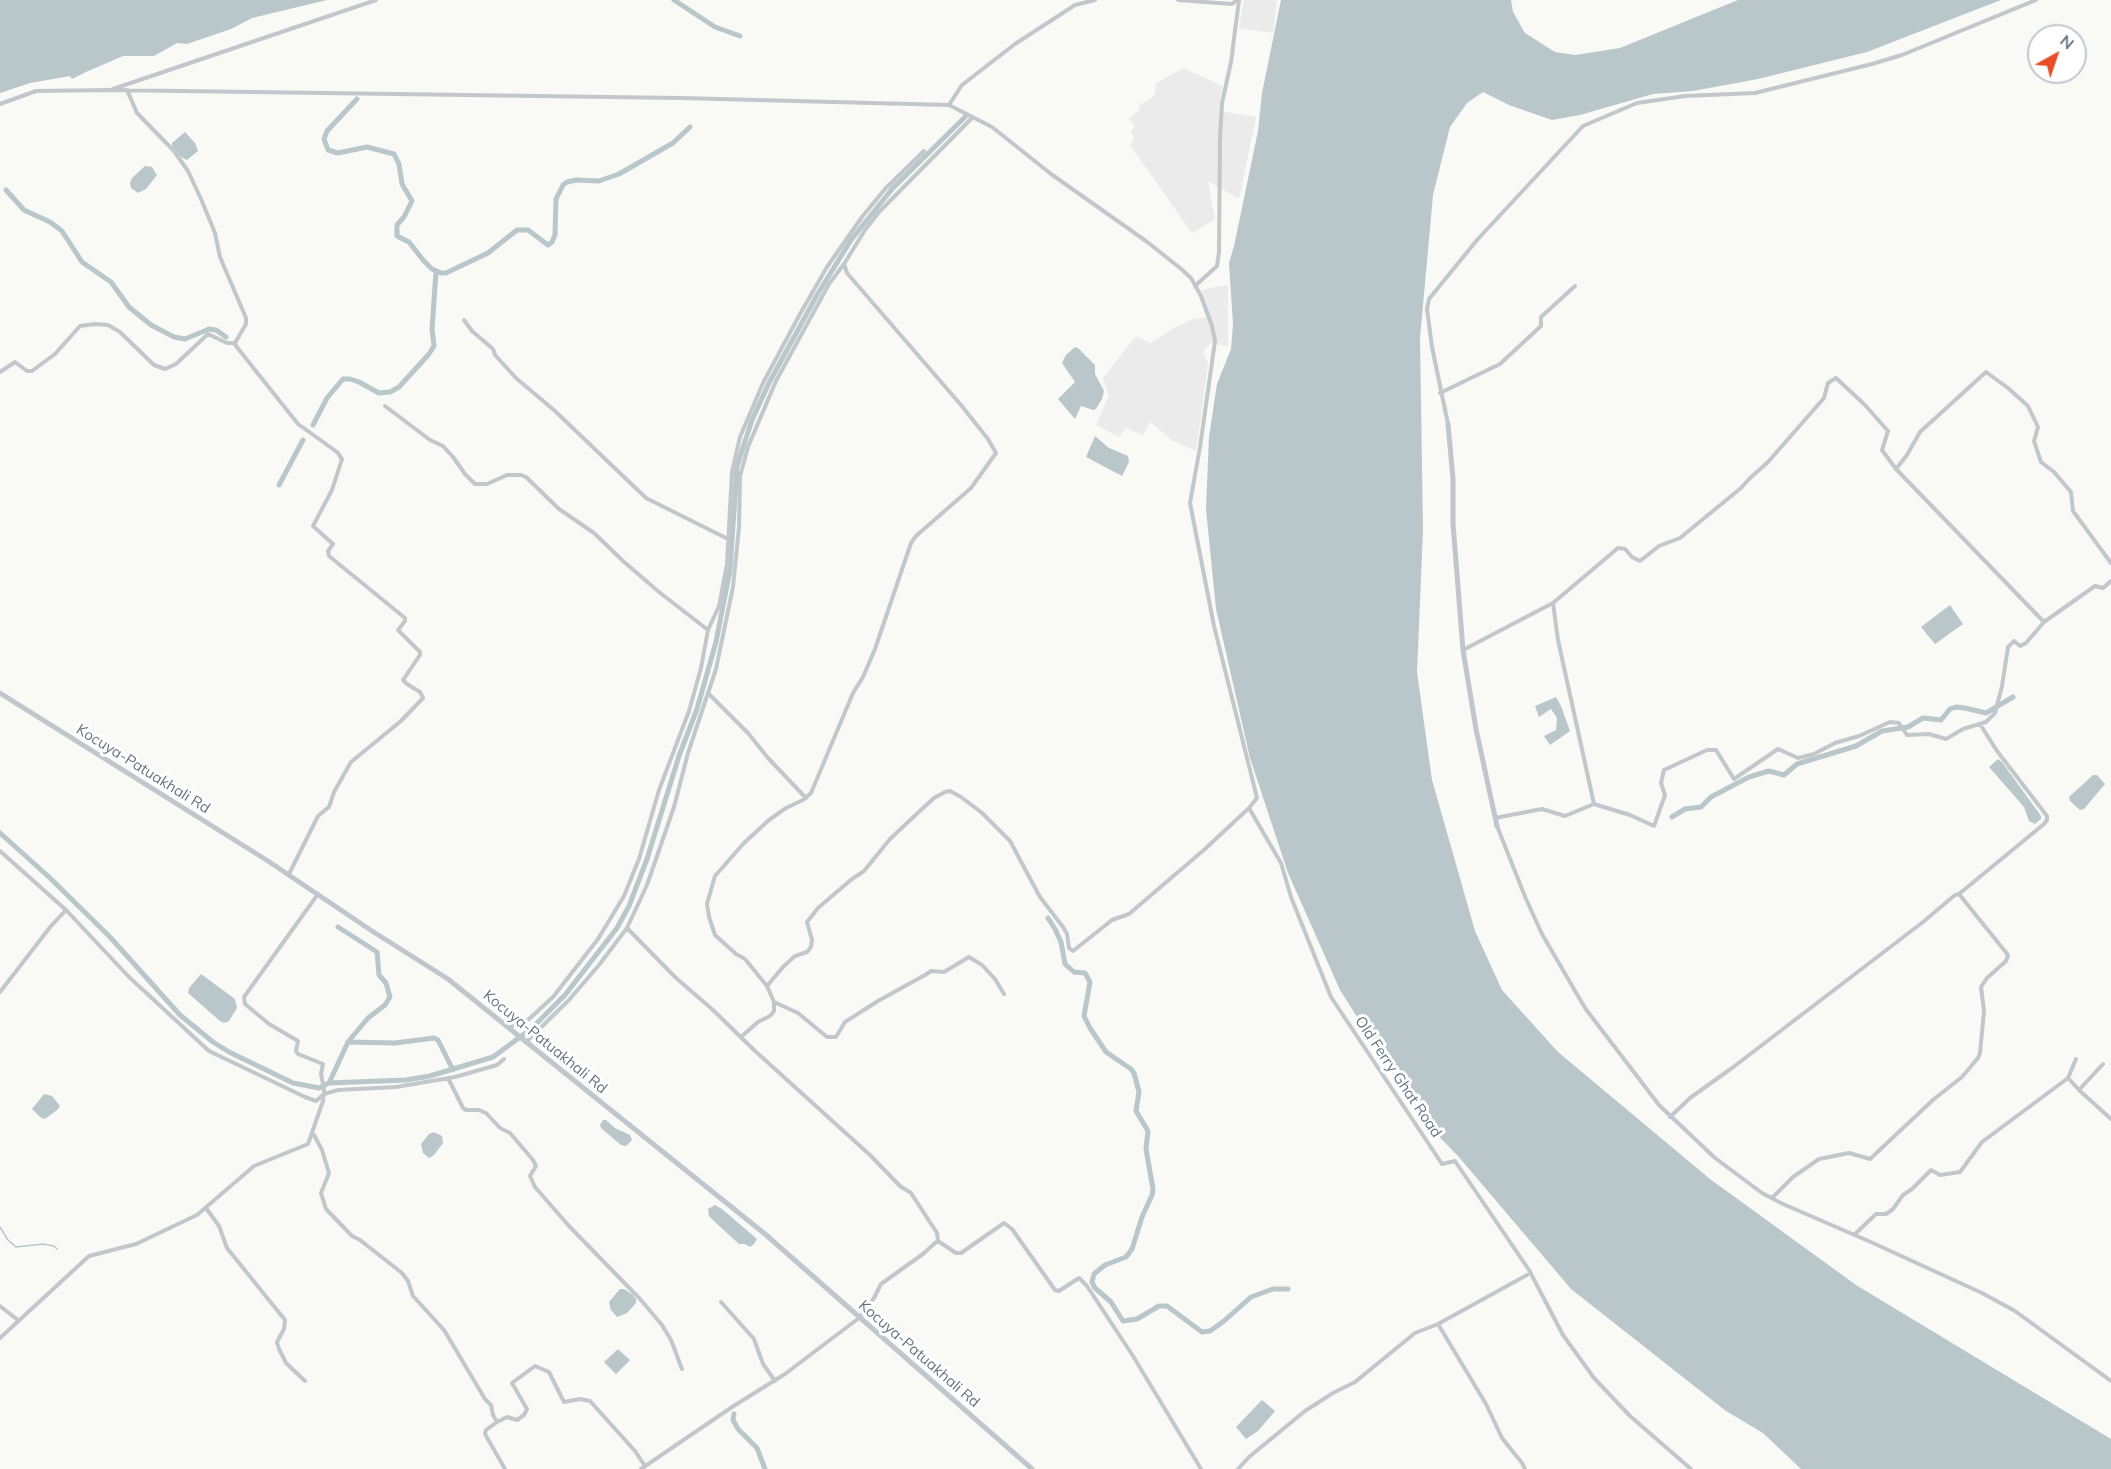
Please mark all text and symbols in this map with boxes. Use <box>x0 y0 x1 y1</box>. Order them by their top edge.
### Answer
north arrow <box>2027 24 2087 84</box>
text: N <box>2056 30 2078 53</box>
street label: Kocuya-Patuakhali Rd <box>73 720 213 818</box>
street label: Kocuya-Patuakhali Rd <box>479 986 611 1098</box>
street label: Old Ferry Ghat Road <box>1351 1013 1445 1141</box>
street label: Kocuya-Patuakhali Rd <box>855 1297 983 1411</box>

